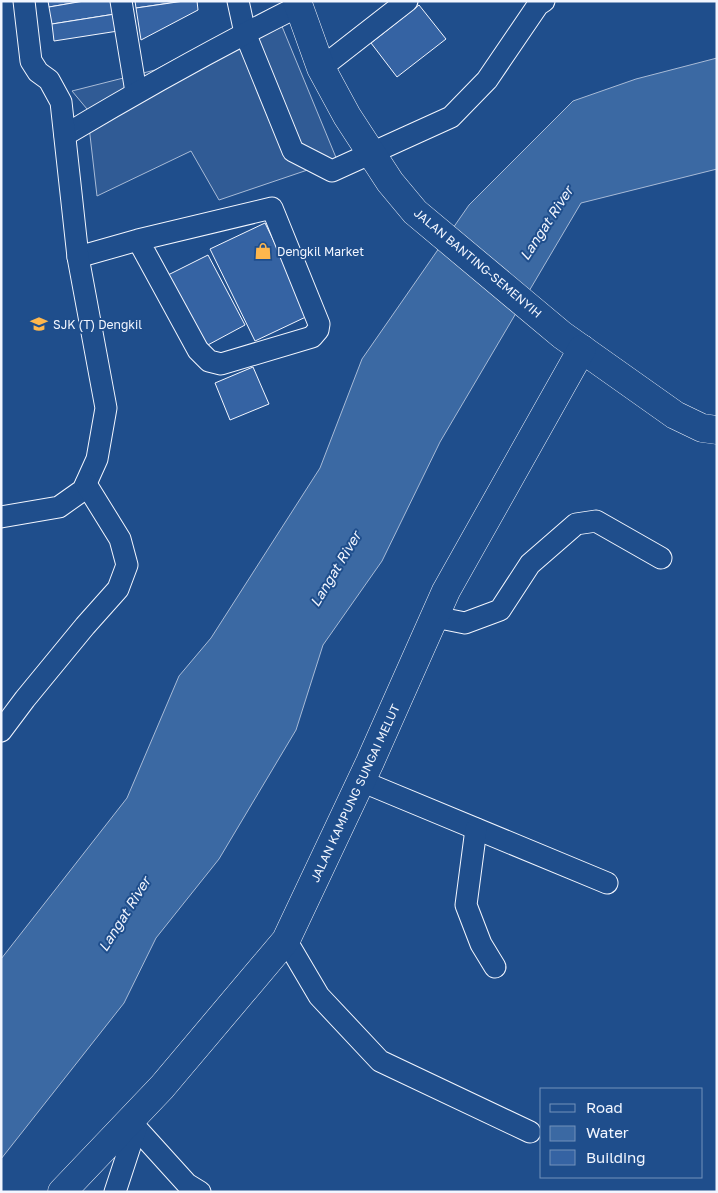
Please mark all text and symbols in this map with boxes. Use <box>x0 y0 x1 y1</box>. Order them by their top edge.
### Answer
water label: Langat River <box>516 181 578 263</box>
street label: JALAN BANTING-SEMENYIH <box>411 205 545 321</box>
shop icon: Dengkil Market <box>253 241 273 261</box>
place label: Dengkil Market <box>277 244 364 259</box>
school or university icon: SJK (T) Dengkil <box>29 314 49 334</box>
place label: SJK (T) Dengkil <box>53 317 142 332</box>
water label: Langat River <box>306 526 365 610</box>
street label: JALAN KAMPUNG SUNGAI MELUT <box>307 701 403 884</box>
water label: Langat River <box>94 872 155 954</box>
legend <box>540 1088 703 1178</box>
text: Road <box>586 1098 623 1116</box>
text: Water <box>586 1123 629 1141</box>
text: Building <box>586 1148 646 1166</box>

